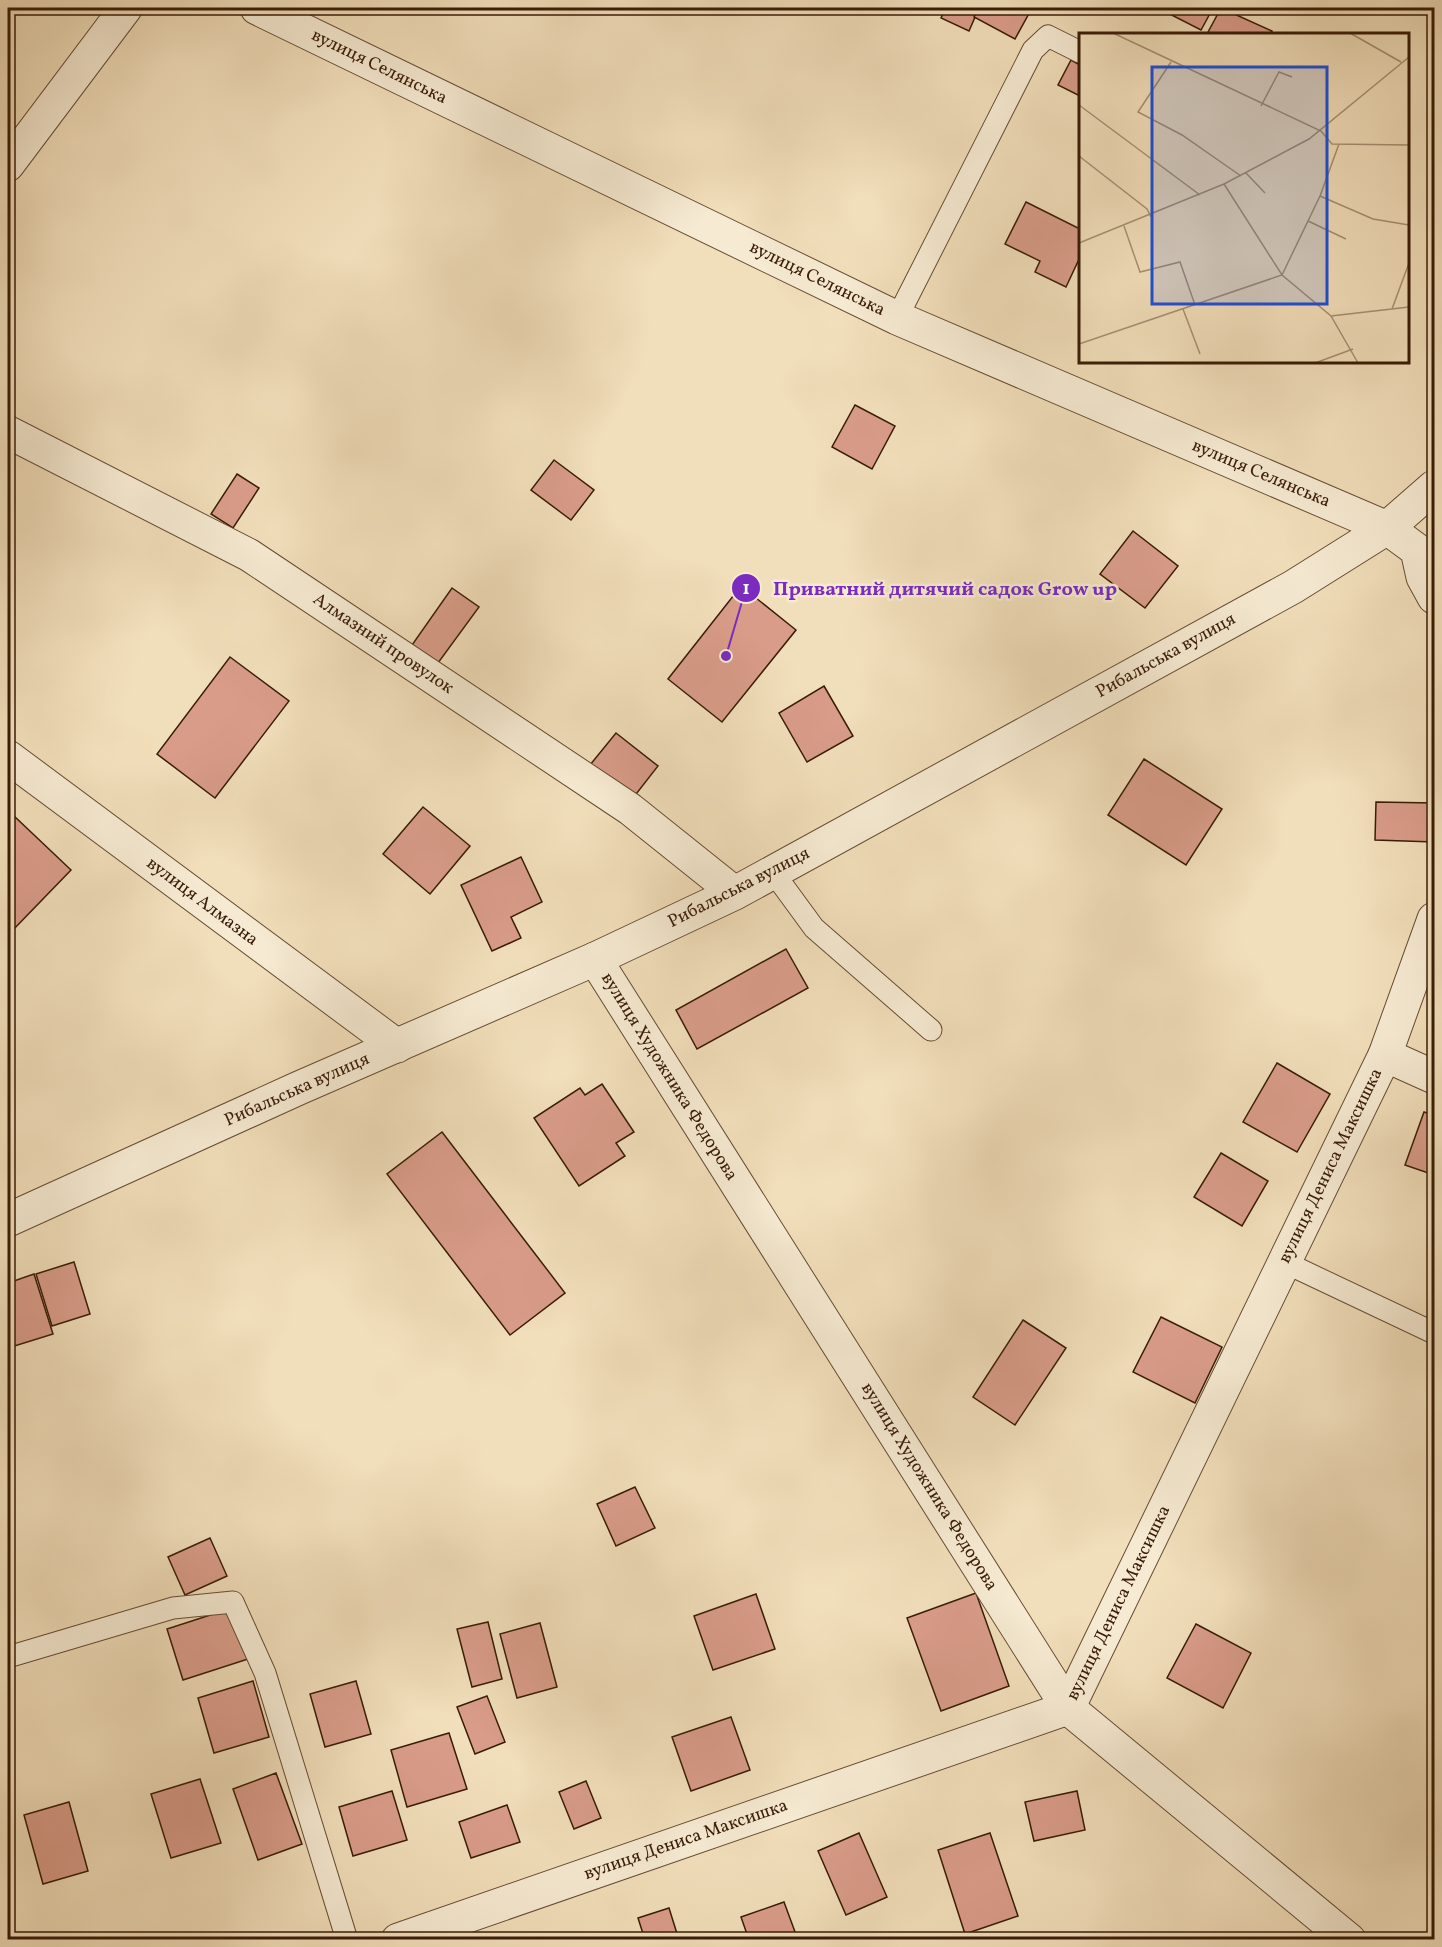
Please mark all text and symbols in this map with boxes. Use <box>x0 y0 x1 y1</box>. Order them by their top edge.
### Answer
street label: вулиця Селянська <box>307 23 451 111</box>
inset map <box>1079 33 1409 363</box>
street label: вулиця Селянська <box>745 235 889 323</box>
street label: вулиця Селянська <box>1188 434 1334 514</box>
callout: Приватний дитячий садок Grow up <box>731 569 1129 607</box>
text: Приватний дитячий садок Grow up <box>773 576 1117 604</box>
text: 1 <box>742 577 750 602</box>
street label: Алмазний провулок <box>308 587 459 701</box>
street label: Рибальська вулиця <box>1092 607 1240 705</box>
street label: Рибальська вулиця <box>664 841 814 935</box>
street label: вулиця Алмазна <box>141 852 263 952</box>
street label: вулиця Художника Федорова <box>594 968 744 1186</box>
street label: Рибальська вулиця <box>221 1047 373 1133</box>
street label: вулиця Дениса Максишка <box>1273 1064 1389 1268</box>
street label: вулиця Художника Федорова <box>854 1378 1004 1596</box>
street label: вулиця Дениса Максишка <box>1061 1501 1177 1705</box>
street label: вулиця Дениса Максишка <box>581 1793 791 1887</box>

